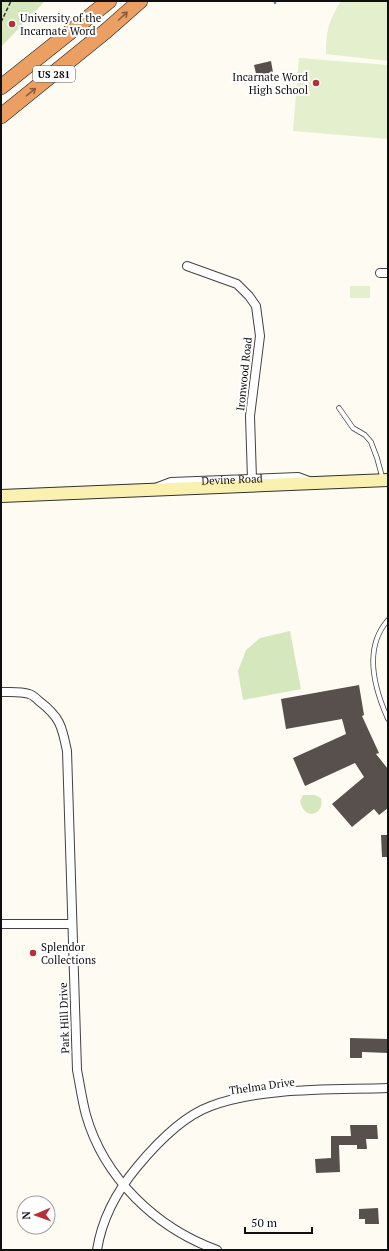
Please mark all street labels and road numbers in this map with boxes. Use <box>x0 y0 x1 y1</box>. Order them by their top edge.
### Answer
road number: US 281 <box>33 66 75 82</box>
street label: Ironwood Road <box>233 336 255 412</box>
street label: Devine Road <box>201 471 263 488</box>
street label: Park Hill Drive <box>56 982 72 1054</box>
street label: Thelma Drive <box>228 1074 296 1098</box>

